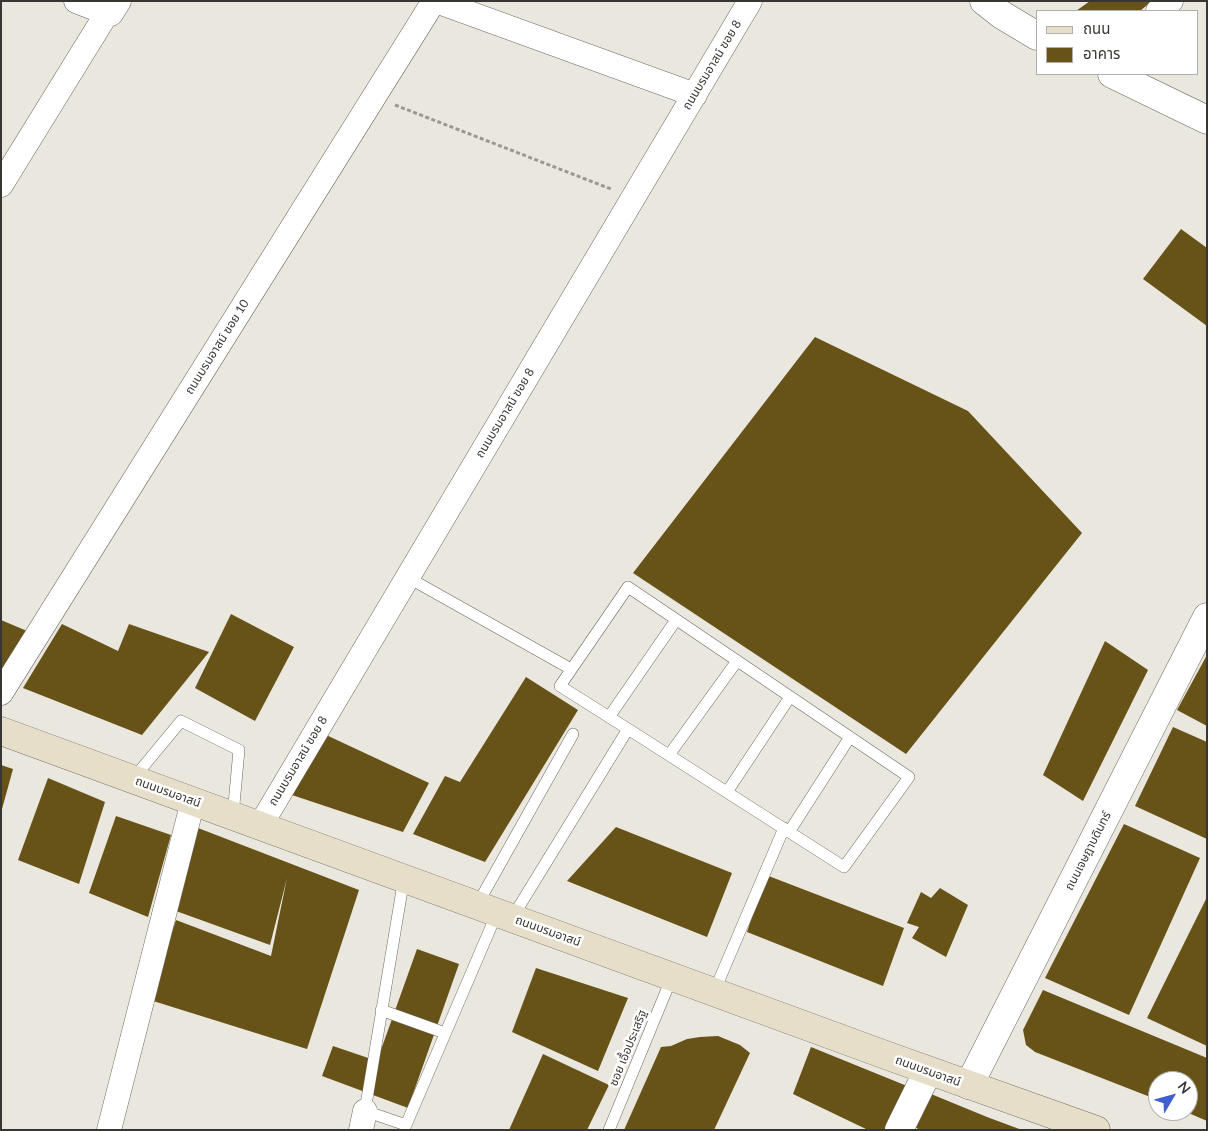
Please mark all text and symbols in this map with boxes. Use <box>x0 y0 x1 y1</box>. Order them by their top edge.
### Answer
legend <box>1036 10 1198 75</box>
street label: ถนนบรมอาสน์ ฃอย 8 <box>680 18 744 112</box>
text: ถนน <box>1083 19 1110 37</box>
text: อาคาร <box>1083 44 1120 62</box>
street label: ถนนบรมอาสน์ ฃอย 10 <box>182 297 252 397</box>
street label: ถนนบรมอาสน์ ฃอย 8 <box>473 366 537 460</box>
street label: ถนนบรมอาสน์ ฃอย 8 <box>266 714 330 808</box>
street label: ถนนบรมอาสน์ <box>133 774 203 810</box>
street label: ถนนเจษฎาบดินทร์ <box>1062 809 1114 893</box>
street label: ถนนบรมอาสน์ <box>513 913 583 949</box>
street label: ซอย เอื้อประเสริฐ <box>606 1008 650 1088</box>
street label: ถนนบรมอาสน์ <box>893 1053 963 1089</box>
north arrow <box>1148 1071 1198 1121</box>
text: N <box>1175 1078 1195 1097</box>

